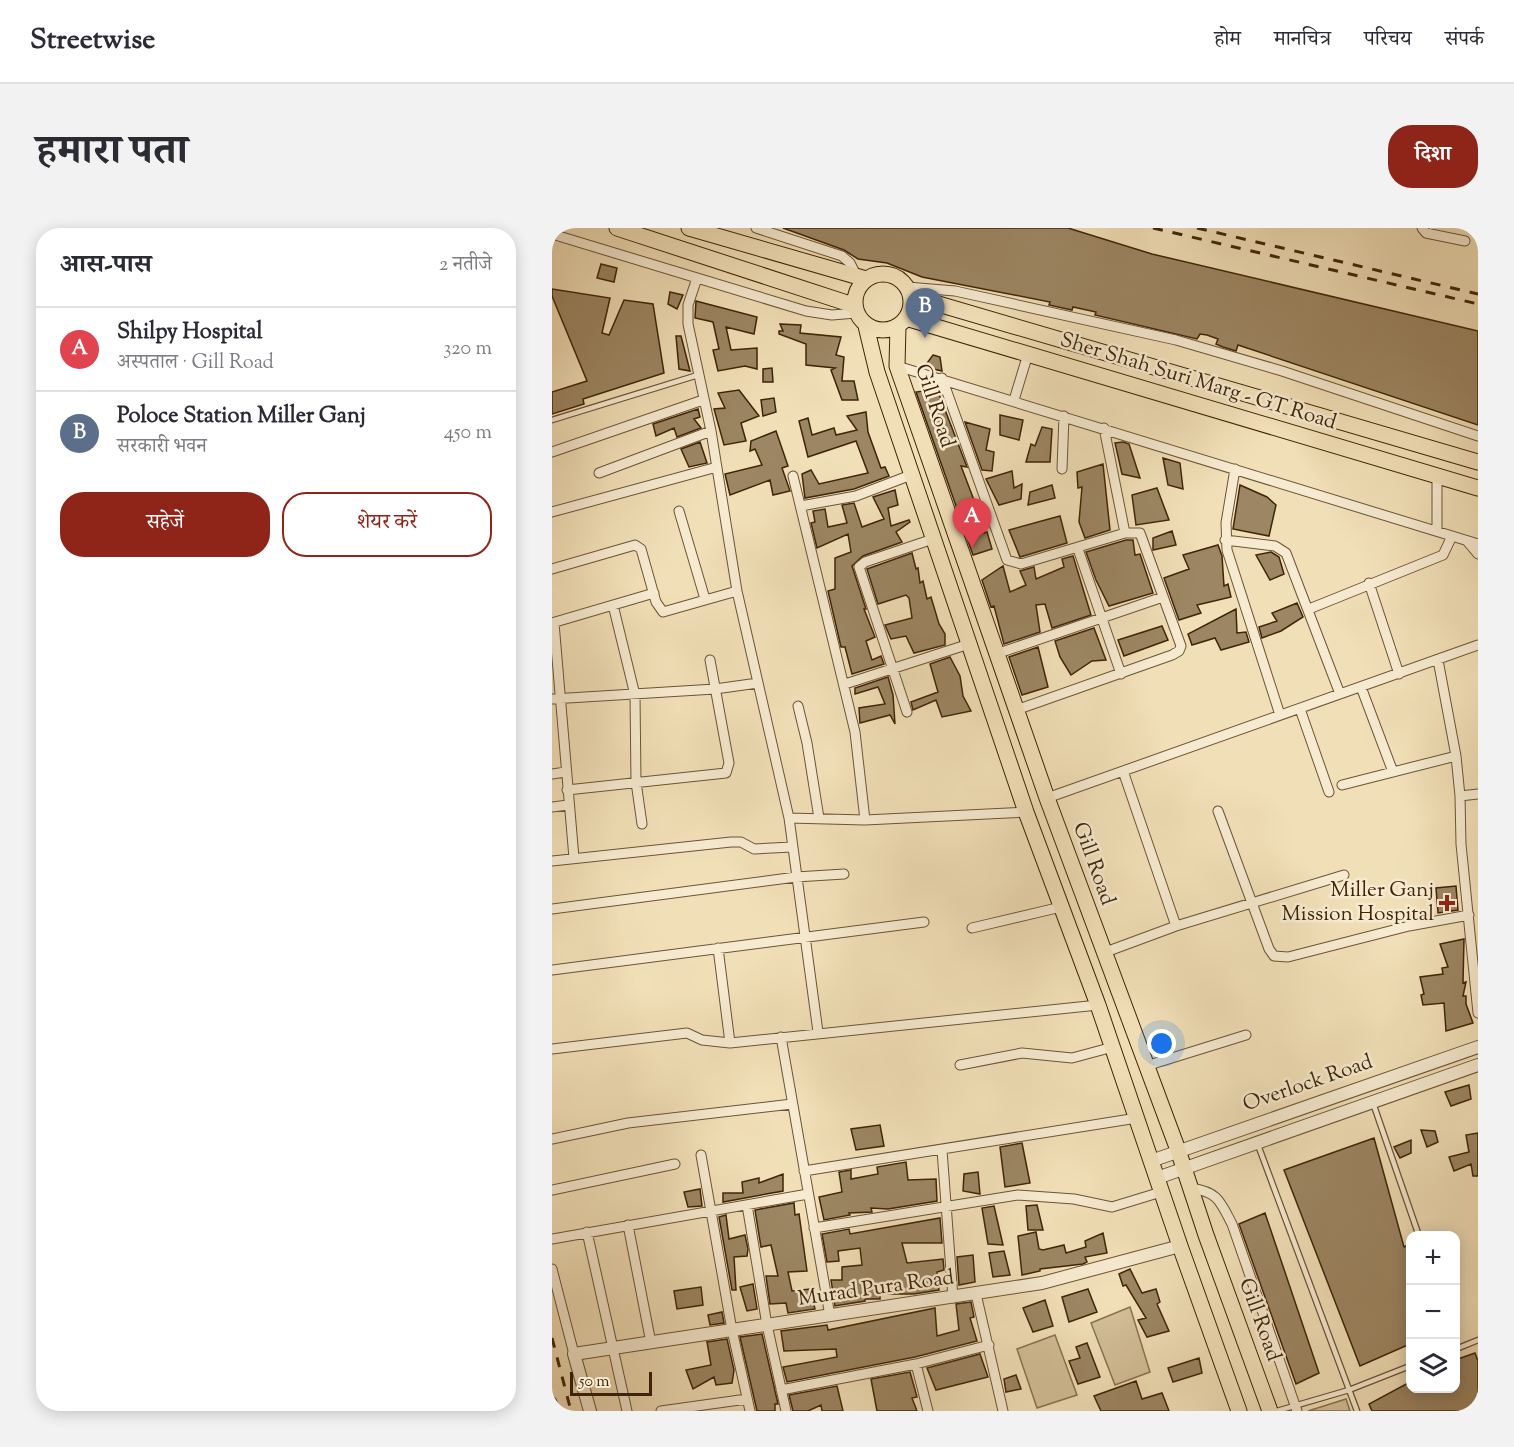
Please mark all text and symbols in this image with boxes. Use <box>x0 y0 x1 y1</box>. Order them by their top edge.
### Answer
text: Streetwise <box>30 21 155 61</box>
text: होम <box>1214 25 1241 55</box>
text: मानचित्र <box>1274 25 1331 55</box>
text: परिचय <box>1364 25 1412 55</box>
text: संपर्क <box>1445 25 1484 55</box>
text: हमारा पता <box>36 123 188 183</box>
button: दिशा <box>1388 125 1478 188</box>
text: आस-पास <box>60 247 152 284</box>
text: 2 नतीजे <box>439 251 492 280</box>
pin: B <box>906 288 944 338</box>
text: Shilpy Hospital <box>117 317 263 349</box>
street label: Sher Shah Suri Marg - GT Road <box>1056 326 1340 438</box>
text: A <box>71 335 88 364</box>
text: 320 m <box>443 335 492 364</box>
text: अस्पताल · Gill Road <box>117 349 274 378</box>
street label: Gill Road <box>906 360 962 452</box>
text: Poloce Station Miller Ganj <box>117 401 366 433</box>
text: B <box>73 419 86 448</box>
text: 450 m <box>444 419 492 448</box>
text: सरकारी भवन <box>117 433 207 462</box>
button: सहेजें <box>60 492 270 557</box>
button: शेयर करें <box>282 492 492 557</box>
pin: A <box>952 498 992 548</box>
street label: Gill Road <box>1064 818 1122 910</box>
place label: Miller Ganj Mission Hospital <box>1281 876 1434 930</box>
marker: Miller Ganj Mission Hospital <box>1438 894 1456 912</box>
your location <box>1147 1029 1176 1058</box>
street label: Overlock Road <box>1239 1048 1377 1120</box>
map controls <box>1406 1231 1460 1393</box>
button: + <box>1406 1231 1460 1285</box>
street label: Murad Pura Road <box>796 1263 956 1315</box>
street label: Gill Road <box>1230 1274 1288 1366</box>
button: − <box>1406 1285 1460 1339</box>
button: layers <box>1406 1339 1460 1393</box>
scale bar <box>570 1369 652 1396</box>
text: 50 m <box>579 1371 610 1394</box>

